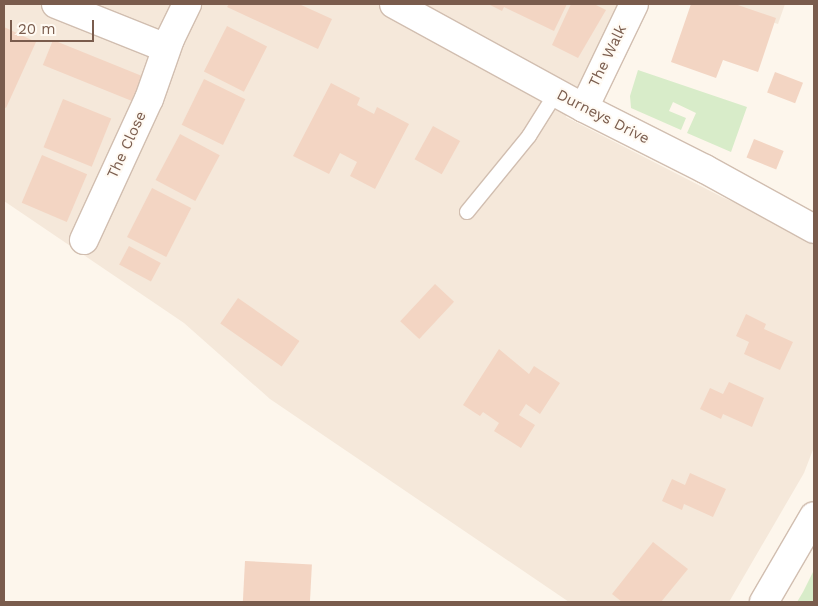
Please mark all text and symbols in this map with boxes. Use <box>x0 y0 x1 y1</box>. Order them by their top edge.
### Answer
scale bar <box>12 10 96 42</box>
text: 20 m <box>18 20 56 38</box>
street label: The Walk <box>585 22 631 90</box>
street label: Durneys Drive <box>554 86 652 148</box>
street label: The Close <box>104 108 150 182</box>

